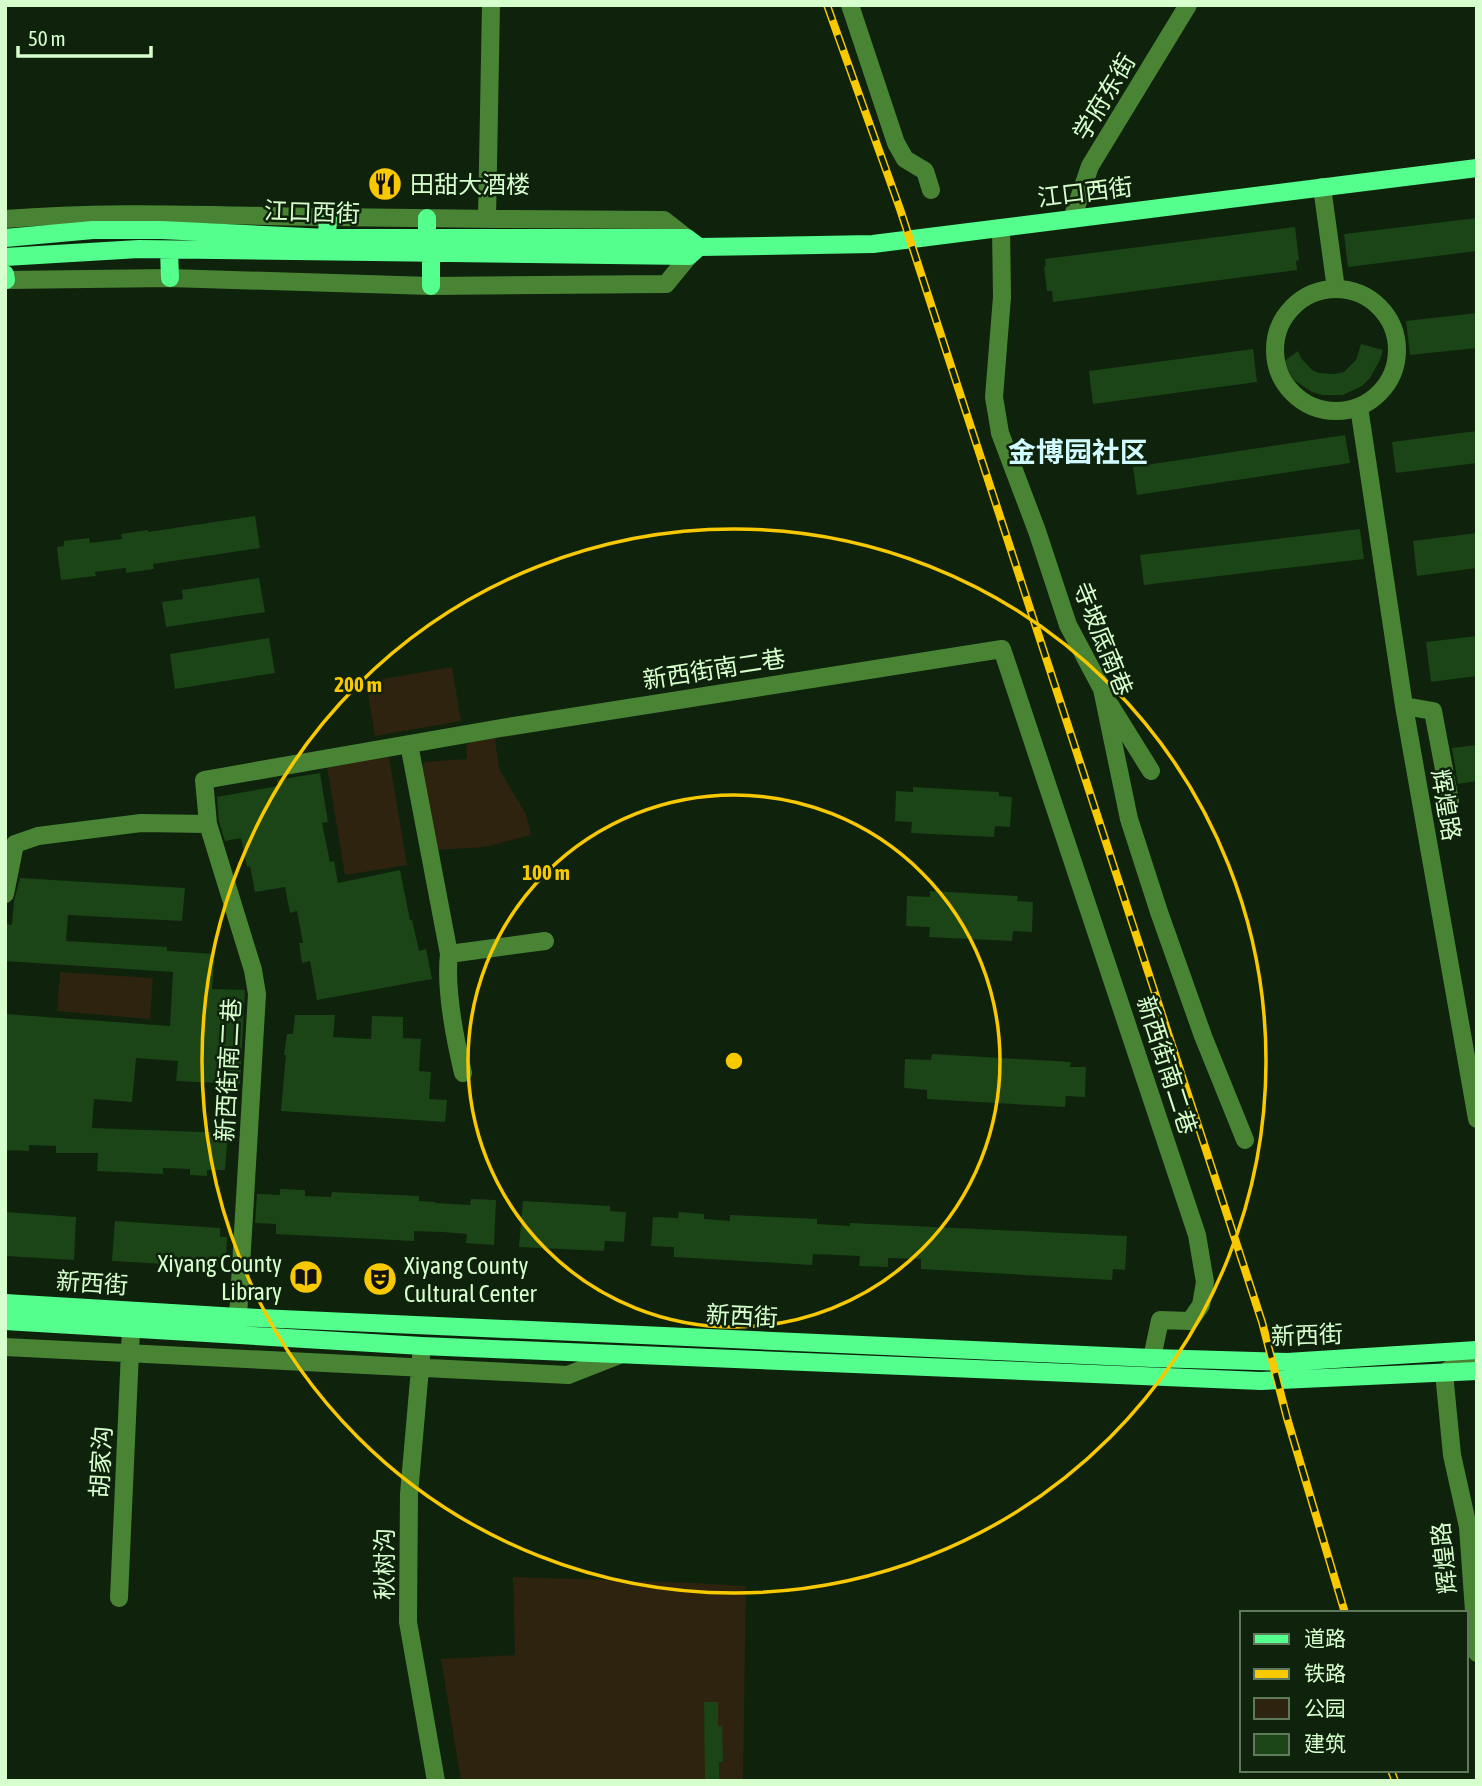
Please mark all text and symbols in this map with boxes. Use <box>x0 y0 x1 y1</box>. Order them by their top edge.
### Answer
scale bar <box>18 14 150 58</box>
text: 50 m <box>28 26 66 50</box>
street label: 学府东街 <box>1068 49 1140 145</box>
restaurant icon: 田甜大酒楼 <box>366 165 404 203</box>
place label: 田甜大酒楼 <box>410 171 530 198</box>
street label: 江口西街 <box>1036 173 1134 211</box>
street label: 江口西街 <box>264 197 360 227</box>
district label: 金博园社区 <box>1008 436 1148 468</box>
street label: 寺坡底南巷 <box>1068 578 1138 700</box>
street label: 新西街南二巷 <box>641 644 787 694</box>
text: 200 m <box>334 672 382 696</box>
street label: 辉煌路 <box>1426 767 1466 843</box>
text: 100 m <box>522 860 570 884</box>
street label: 新西街南二巷 <box>1132 992 1202 1138</box>
street label: 新西街南二巷 <box>211 997 245 1143</box>
centre of rings <box>722 1049 746 1073</box>
place label: Xiyang County Library <box>158 1250 282 1305</box>
place label: Xiyang County Cultural Center <box>404 1252 538 1307</box>
library icon: Xiyang County Library <box>287 1258 325 1296</box>
theatre icon: Xiyang County Cultural Center <box>361 1260 399 1298</box>
street label: 新西街 <box>55 1267 129 1299</box>
street label: 新西街 <box>705 1301 779 1331</box>
street label: 新西街 <box>1271 1320 1343 1350</box>
street label: 胡家沟 <box>86 1425 116 1499</box>
street label: 辉煌路 <box>1427 1521 1461 1595</box>
street label: 秋树沟 <box>371 1528 398 1600</box>
legend <box>1240 1611 1468 1772</box>
text: 道路 <box>1304 1626 1346 1650</box>
text: 铁路 <box>1304 1661 1346 1685</box>
text: 公园 <box>1304 1696 1346 1720</box>
text: 建筑 <box>1304 1731 1346 1755</box>

